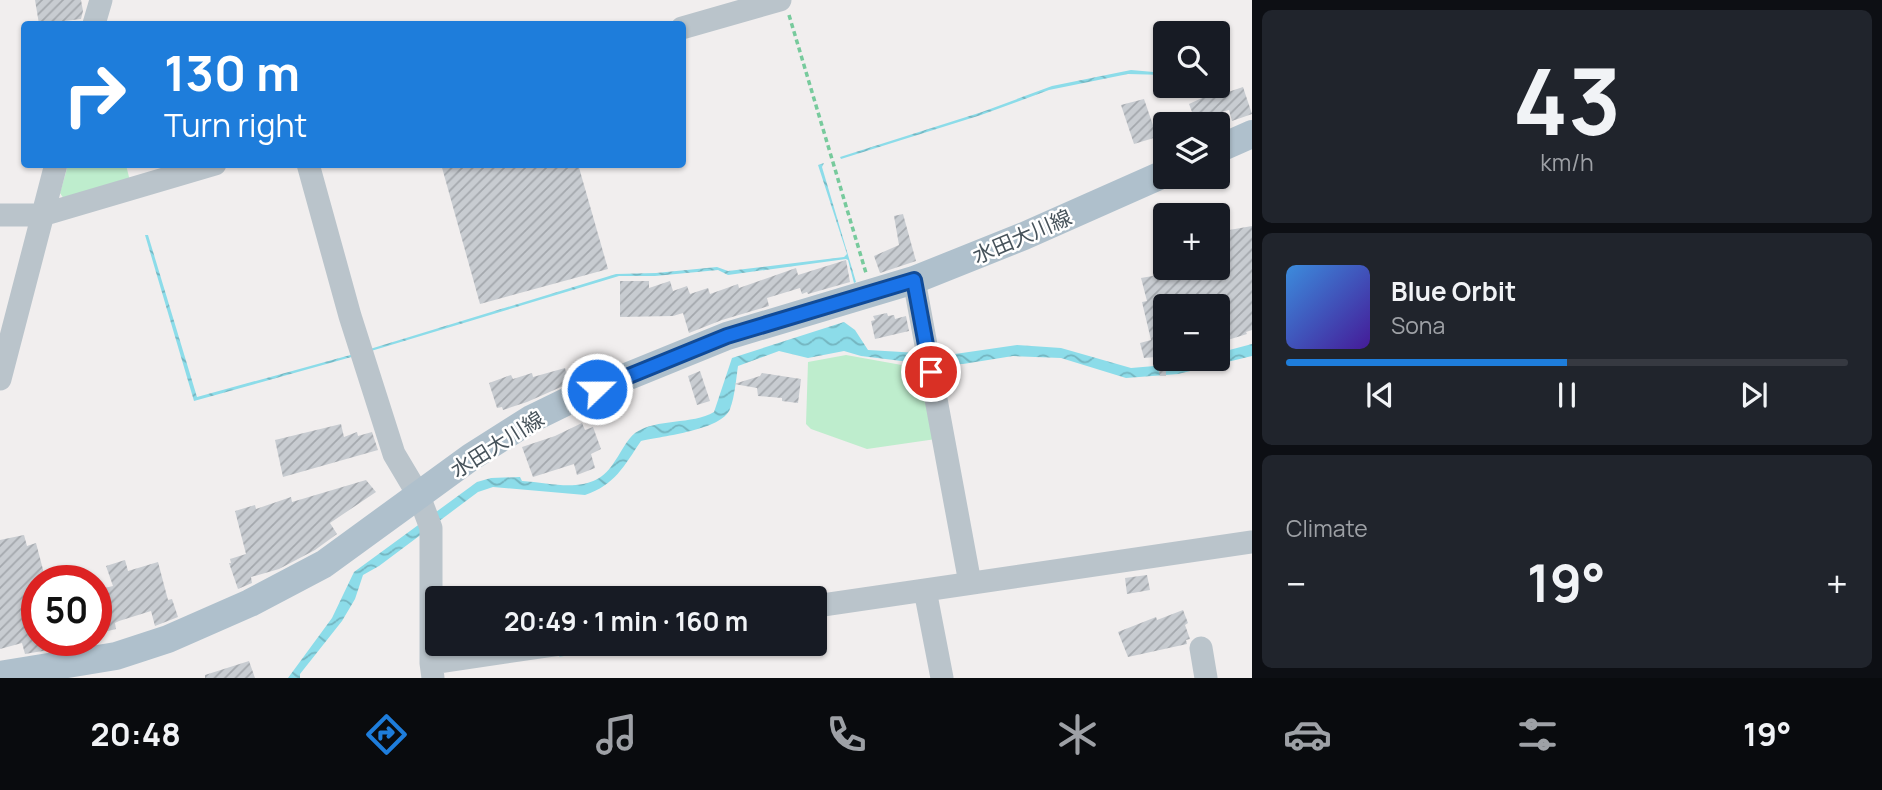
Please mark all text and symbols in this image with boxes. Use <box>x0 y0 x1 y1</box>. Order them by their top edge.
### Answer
map controls <box>1153 21 1230 371</box>
button: search <box>1153 21 1230 98</box>
text: 43 <box>1513 38 1621 162</box>
text: 130 m <box>164 39 300 106</box>
icon: right <box>49 49 140 140</box>
text: Turn right <box>164 103 307 147</box>
button: layers <box>1153 112 1230 189</box>
text: km/h <box>1540 146 1594 178</box>
street label: 水田大川線 <box>968 203 1076 269</box>
button: + <box>1153 203 1230 280</box>
text: Blue Orbit <box>1391 273 1516 309</box>
button: − <box>1153 294 1230 371</box>
text: Sona <box>1391 309 1445 341</box>
pin <box>901 342 961 402</box>
position arrow <box>560 352 634 426</box>
icon: arrive <box>912 353 950 391</box>
icon: previous <box>1361 376 1399 414</box>
icon: pause <box>1548 376 1586 414</box>
icon: next <box>1735 376 1773 414</box>
street label: 水田大川線 <box>445 404 549 484</box>
text: Climate <box>1286 512 1368 544</box>
text: 19° <box>1527 547 1606 618</box>
text: − <box>1286 557 1307 609</box>
text: + <box>1826 557 1848 609</box>
speed limit sign: 50 <box>21 565 112 656</box>
text: 20:49 · 1 min · 160 m <box>504 603 748 639</box>
icon: directions <box>362 710 411 759</box>
icon: music <box>592 710 641 759</box>
icon: phone <box>822 710 871 759</box>
icon: climate <box>1053 710 1102 759</box>
icon: car <box>1283 710 1332 759</box>
icon: filters <box>1513 710 1562 759</box>
text: 20:48 <box>91 712 181 756</box>
text: 19° <box>1743 712 1791 756</box>

